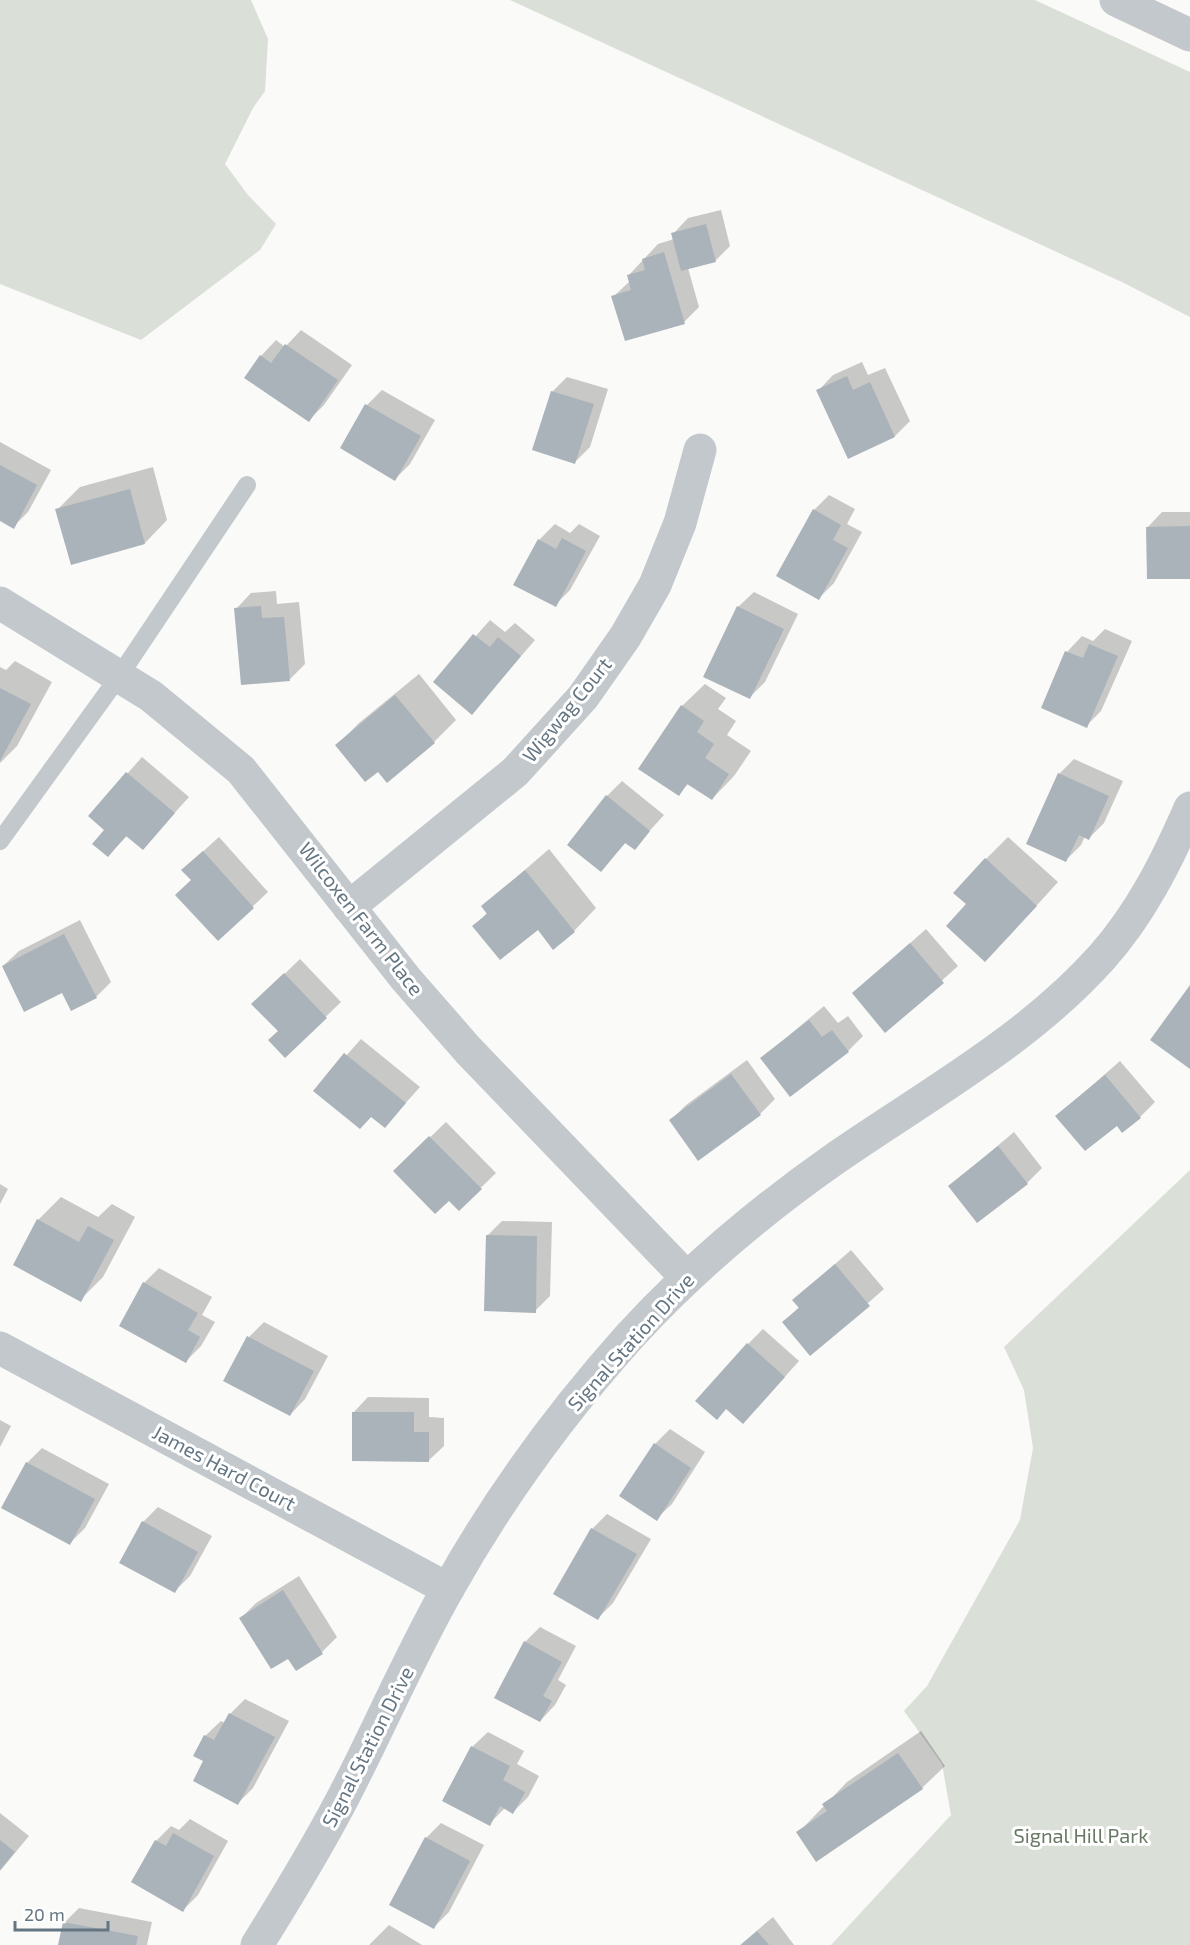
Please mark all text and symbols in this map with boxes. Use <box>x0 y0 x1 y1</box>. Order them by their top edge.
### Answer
street label: Wigwag Court <box>517 652 616 767</box>
street label: Wilcoxen Farm Place <box>294 837 429 1000</box>
street label: Signal Station Drive <box>562 1268 698 1415</box>
street label: James Hard Court <box>149 1419 300 1515</box>
street label: Signal Station Drive <box>316 1662 418 1831</box>
park label: Signal Hill Park <box>1014 1823 1148 1847</box>
scale bar <box>15 1894 108 1932</box>
text: 20 m <box>24 1903 65 1925</box>

